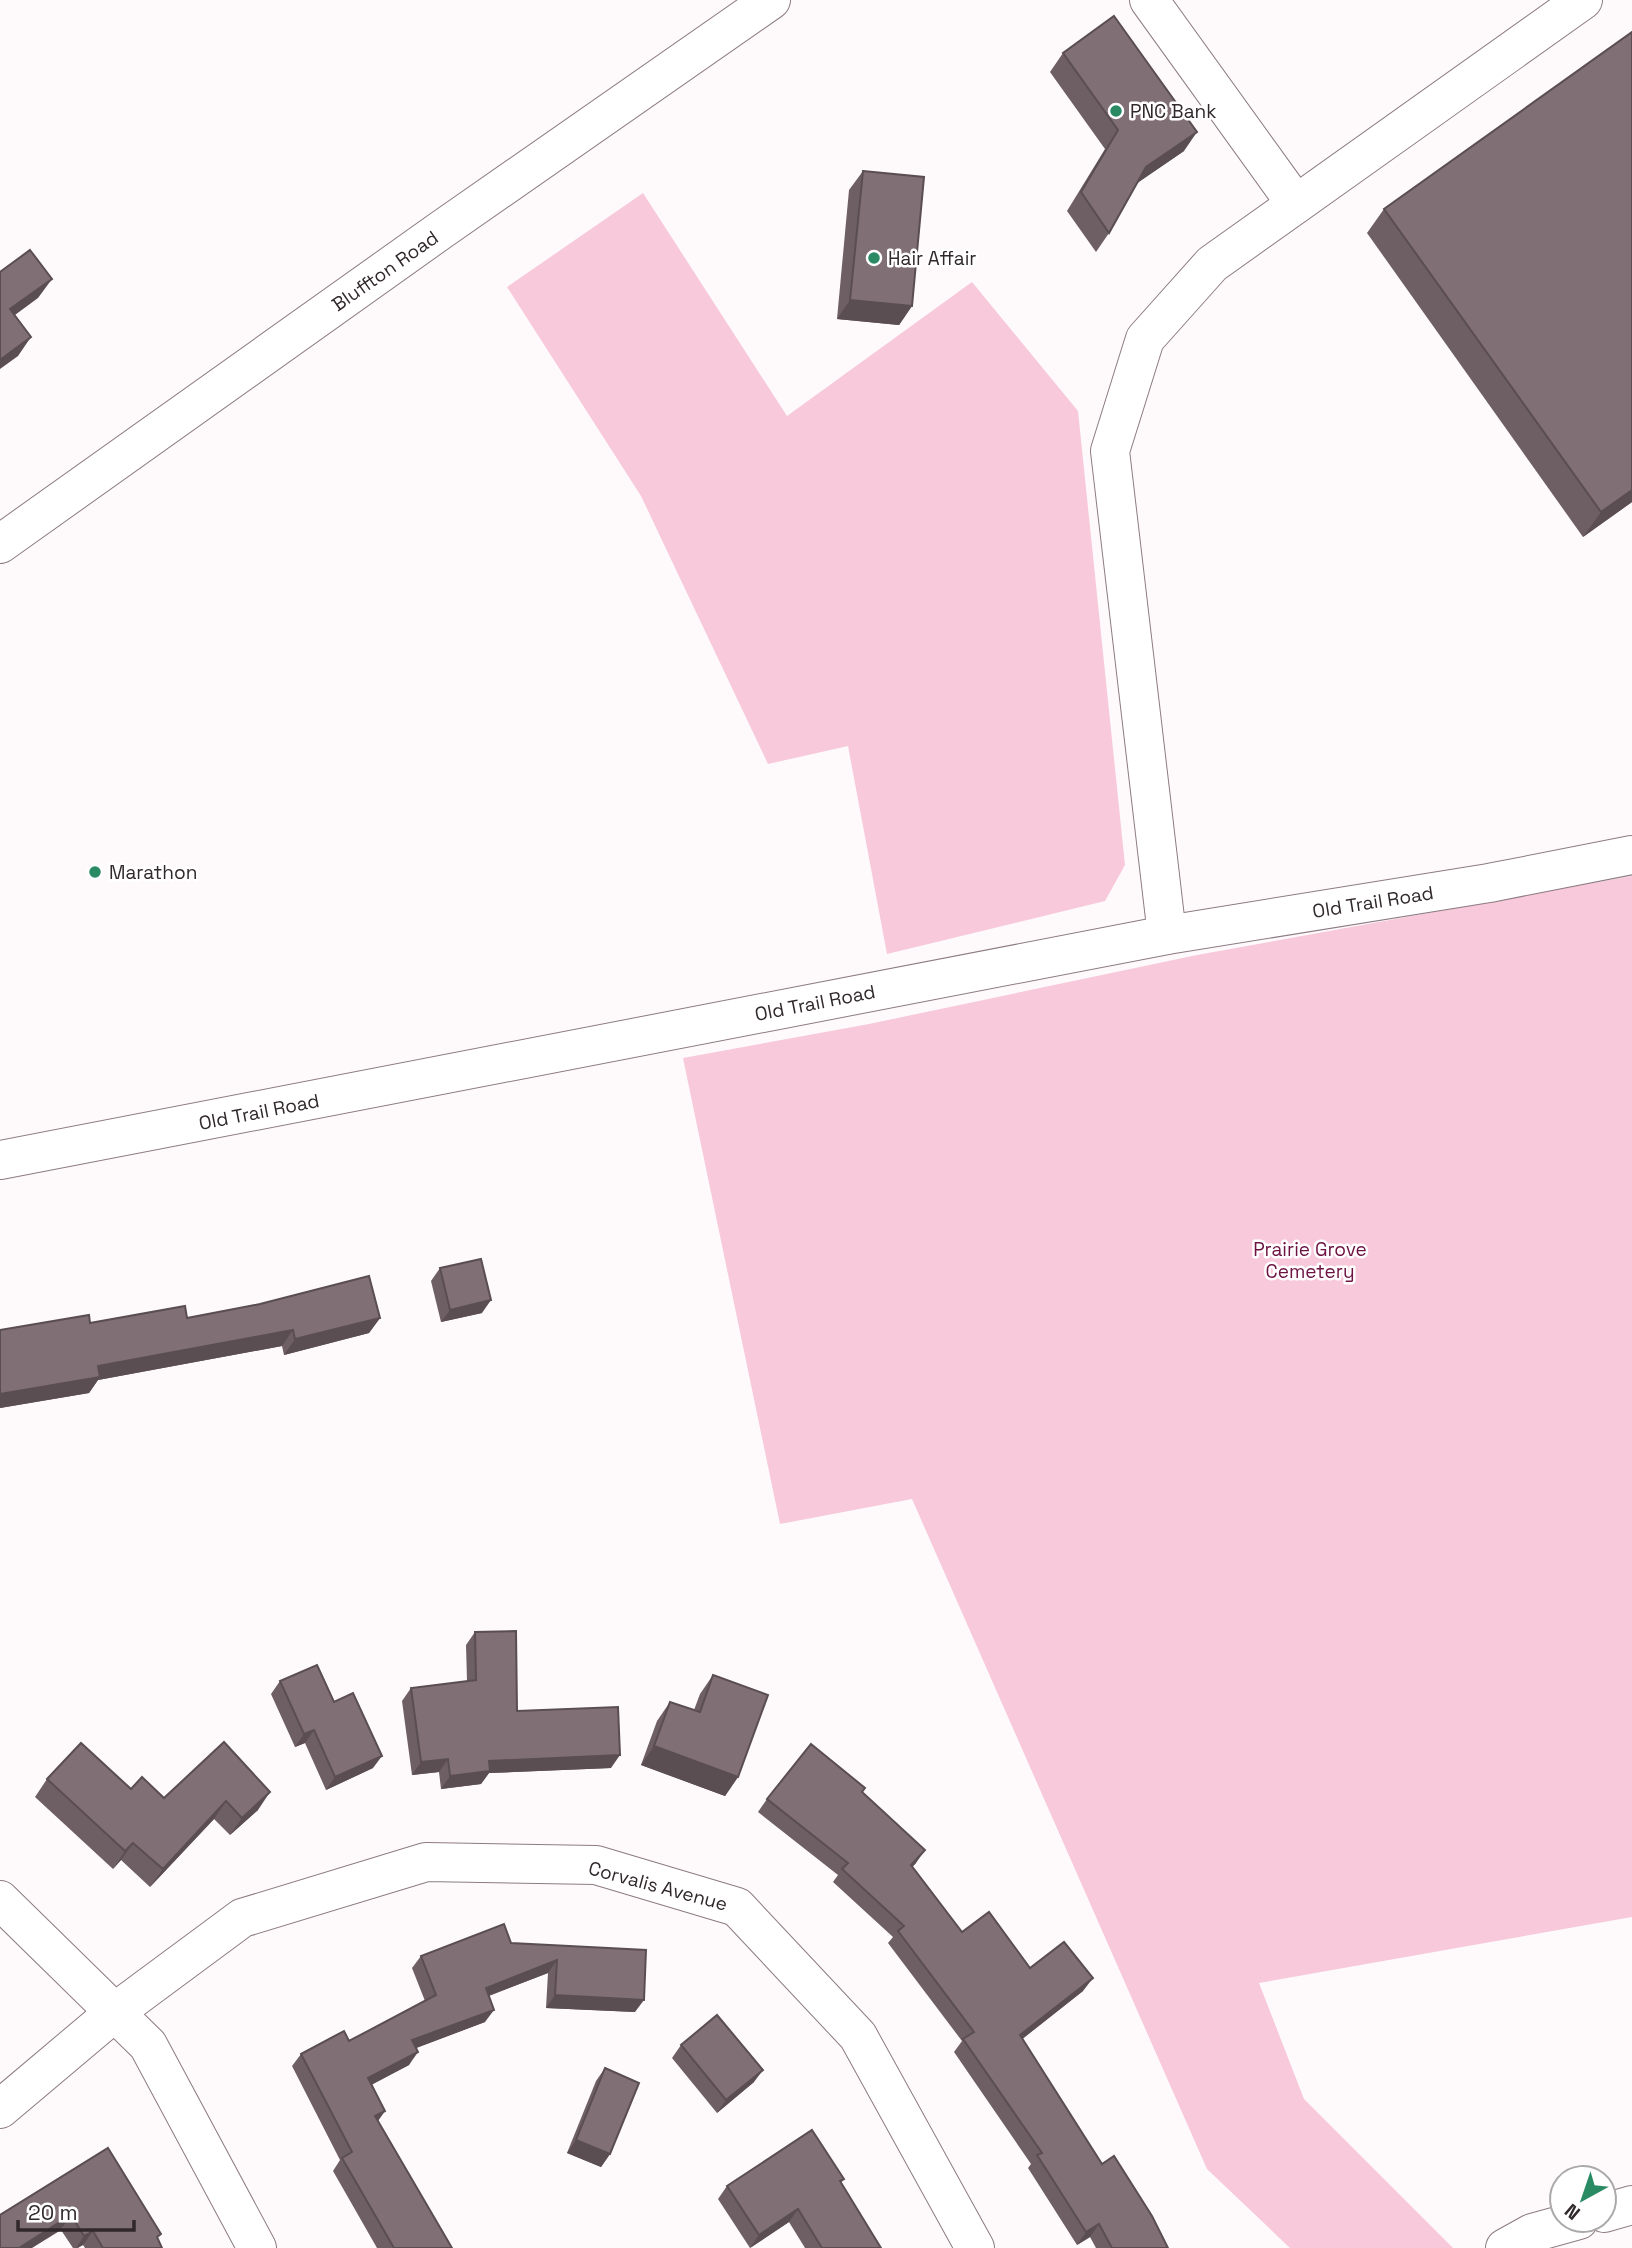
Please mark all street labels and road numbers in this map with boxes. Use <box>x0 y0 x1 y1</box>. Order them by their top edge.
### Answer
street label: Bluffton Road <box>327 225 443 317</box>
street label: Old Trail Road <box>1311 880 1435 924</box>
street label: Old Trail Road <box>753 979 877 1027</box>
street label: Old Trail Road <box>197 1088 321 1136</box>
street label: Corvalis Avenue <box>586 1855 730 1917</box>

